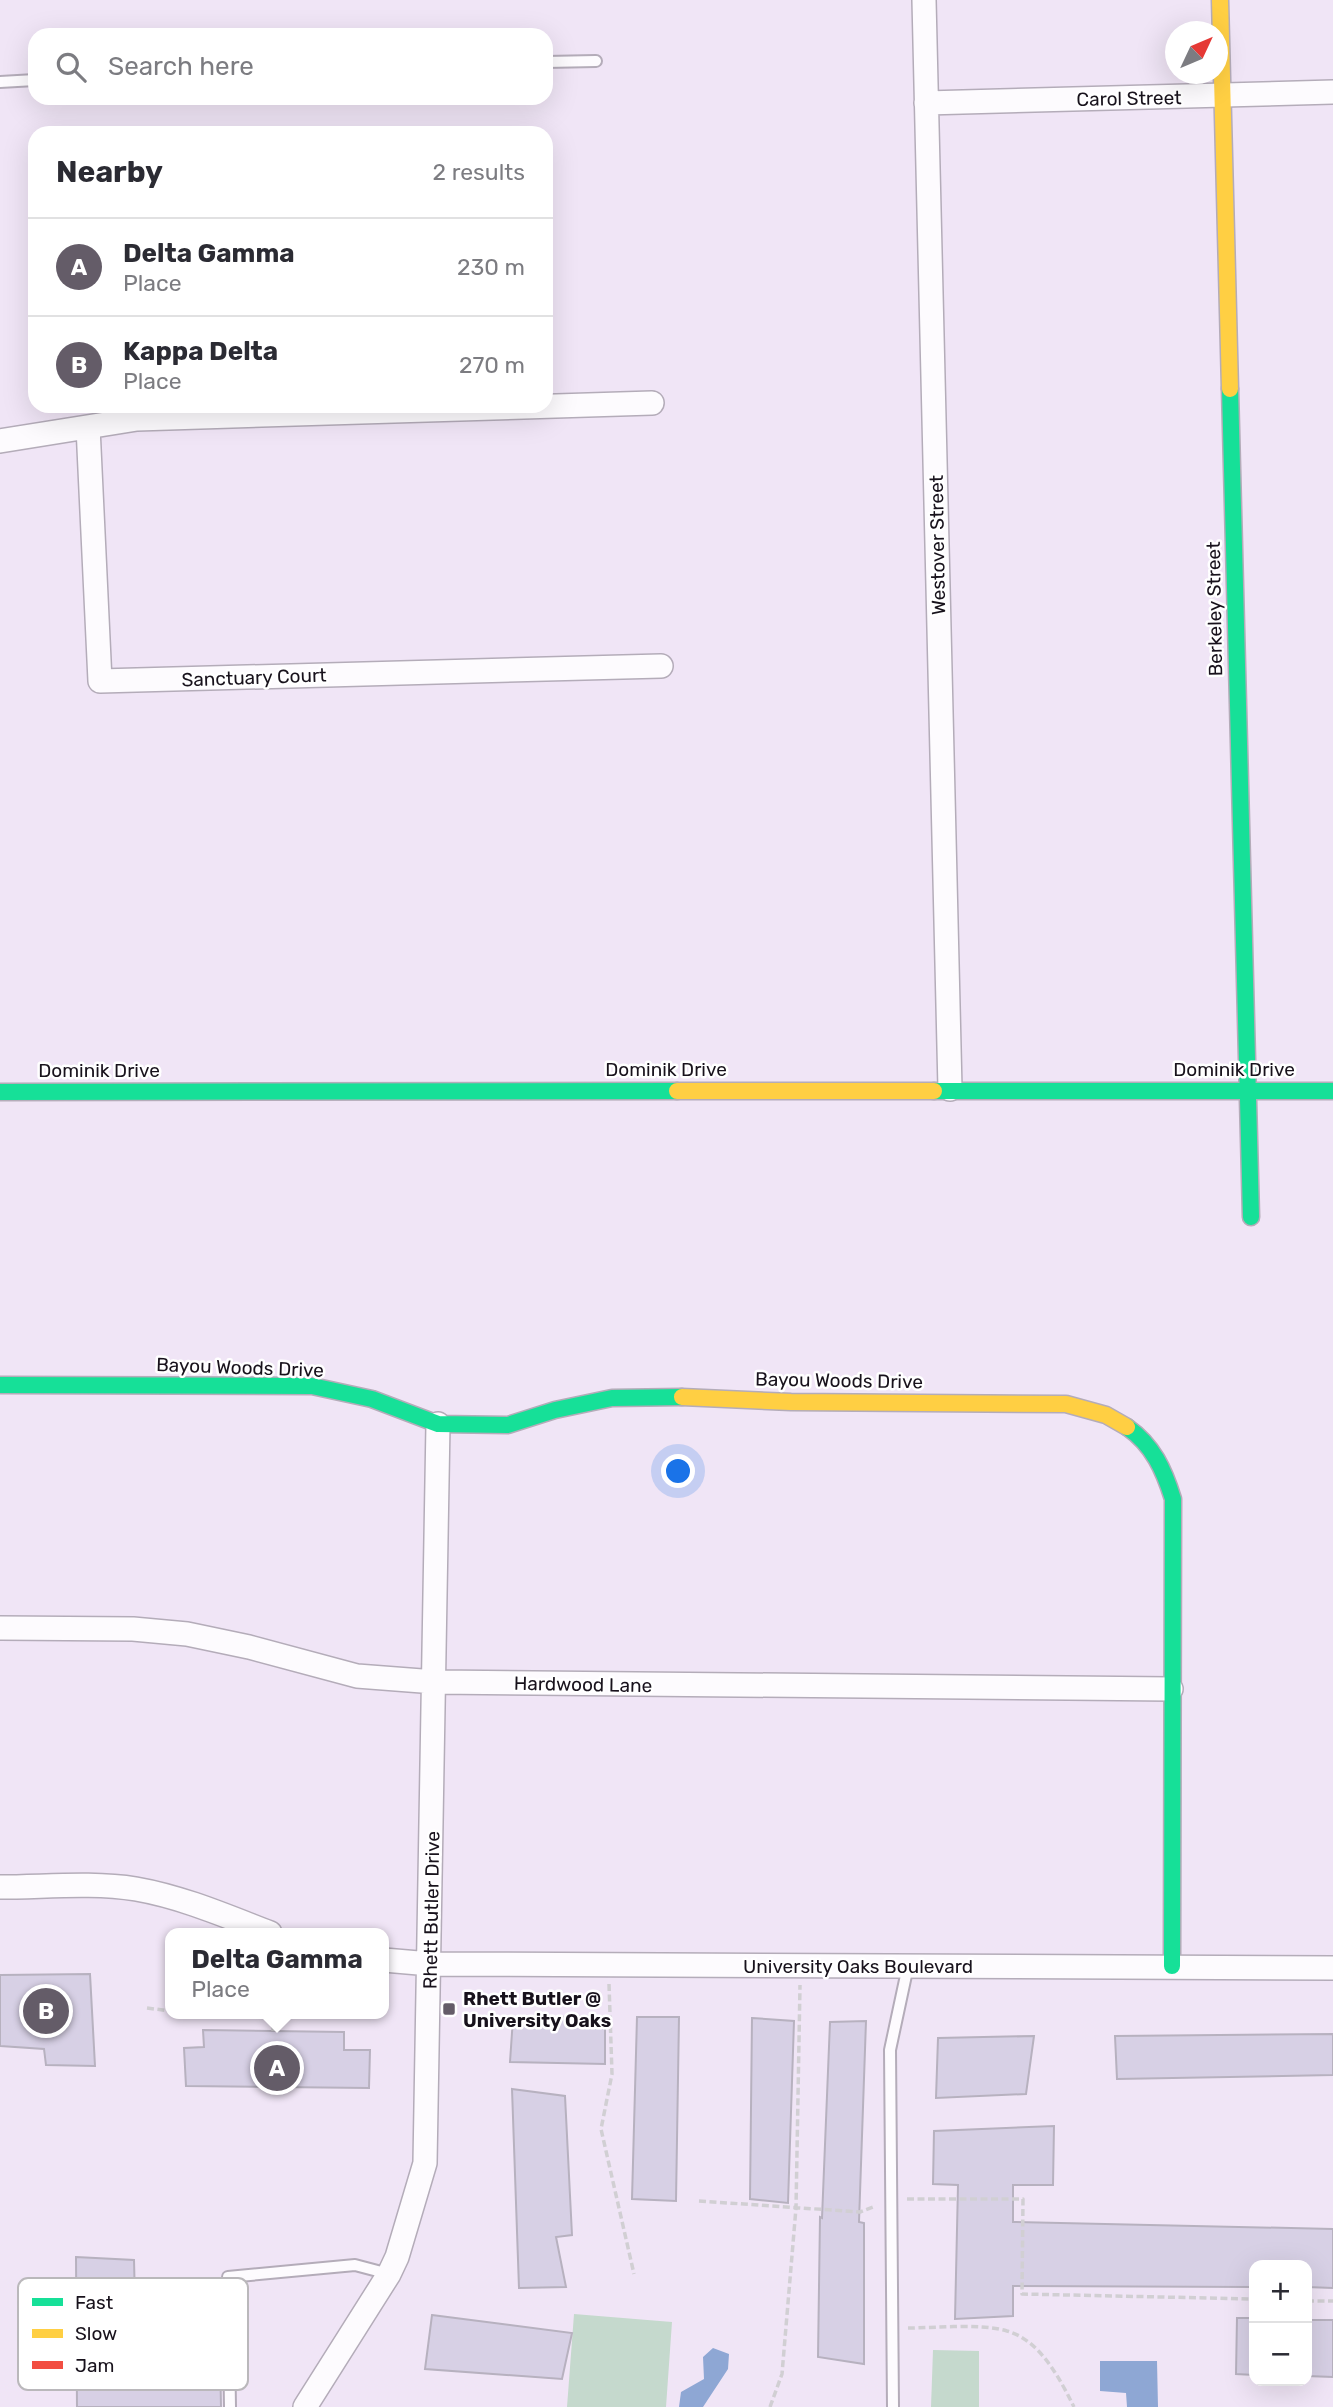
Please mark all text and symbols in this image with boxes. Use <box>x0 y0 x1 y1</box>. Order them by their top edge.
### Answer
north arrow <box>1165 21 1228 84</box>
search box <box>28 28 553 105</box>
icon: search <box>52 48 90 86</box>
text: Search here <box>108 51 254 82</box>
street label: Carol Street <box>1076 86 1182 111</box>
text: Nearby <box>56 154 163 190</box>
text: 2 results <box>433 158 525 186</box>
text: Delta Gamma <box>123 238 295 269</box>
text: A <box>71 253 87 281</box>
text: 230 m <box>457 253 525 281</box>
text: Place <box>123 269 182 297</box>
text: Kappa Delta <box>123 336 278 367</box>
text: B <box>71 351 87 379</box>
text: 270 m <box>459 351 525 379</box>
text: Place <box>123 367 182 395</box>
street label: Westover Street <box>925 474 950 615</box>
street label: Berkeley Street <box>1202 541 1227 677</box>
street label: Sanctuary Court <box>181 663 328 692</box>
street label: Dominik Drive <box>605 1058 727 1081</box>
street label: Dominik Drive <box>1173 1058 1295 1081</box>
street label: Dominik Drive <box>38 1059 160 1082</box>
street label: Bayou Woods Drive <box>156 1353 324 1382</box>
street label: Bayou Woods Drive <box>755 1368 923 1393</box>
your location <box>661 1454 695 1488</box>
street label: Hardwood Lane <box>514 1672 652 1697</box>
street label: Rhett Butler Drive <box>419 1831 444 1989</box>
popup <box>165 1928 389 2019</box>
text: Delta Gamma <box>191 1944 363 1975</box>
street label: University Oaks Boulevard <box>743 1955 973 1978</box>
text: Place <box>191 1975 250 2003</box>
pin: B <box>23 1985 69 2037</box>
place label: Rhett Butler @ University Oaks <box>463 1987 611 2032</box>
marker: Rhett Butler @ University Oaks <box>441 2001 457 2017</box>
pin: A <box>254 2042 300 2094</box>
map controls <box>1249 2260 1312 2386</box>
button: + <box>1249 2260 1312 2323</box>
legend <box>18 2278 248 2390</box>
text: Fast <box>75 2291 114 2314</box>
text: Slow <box>75 2322 117 2345</box>
button: − <box>1249 2323 1312 2386</box>
text: Jam <box>75 2354 114 2377</box>

